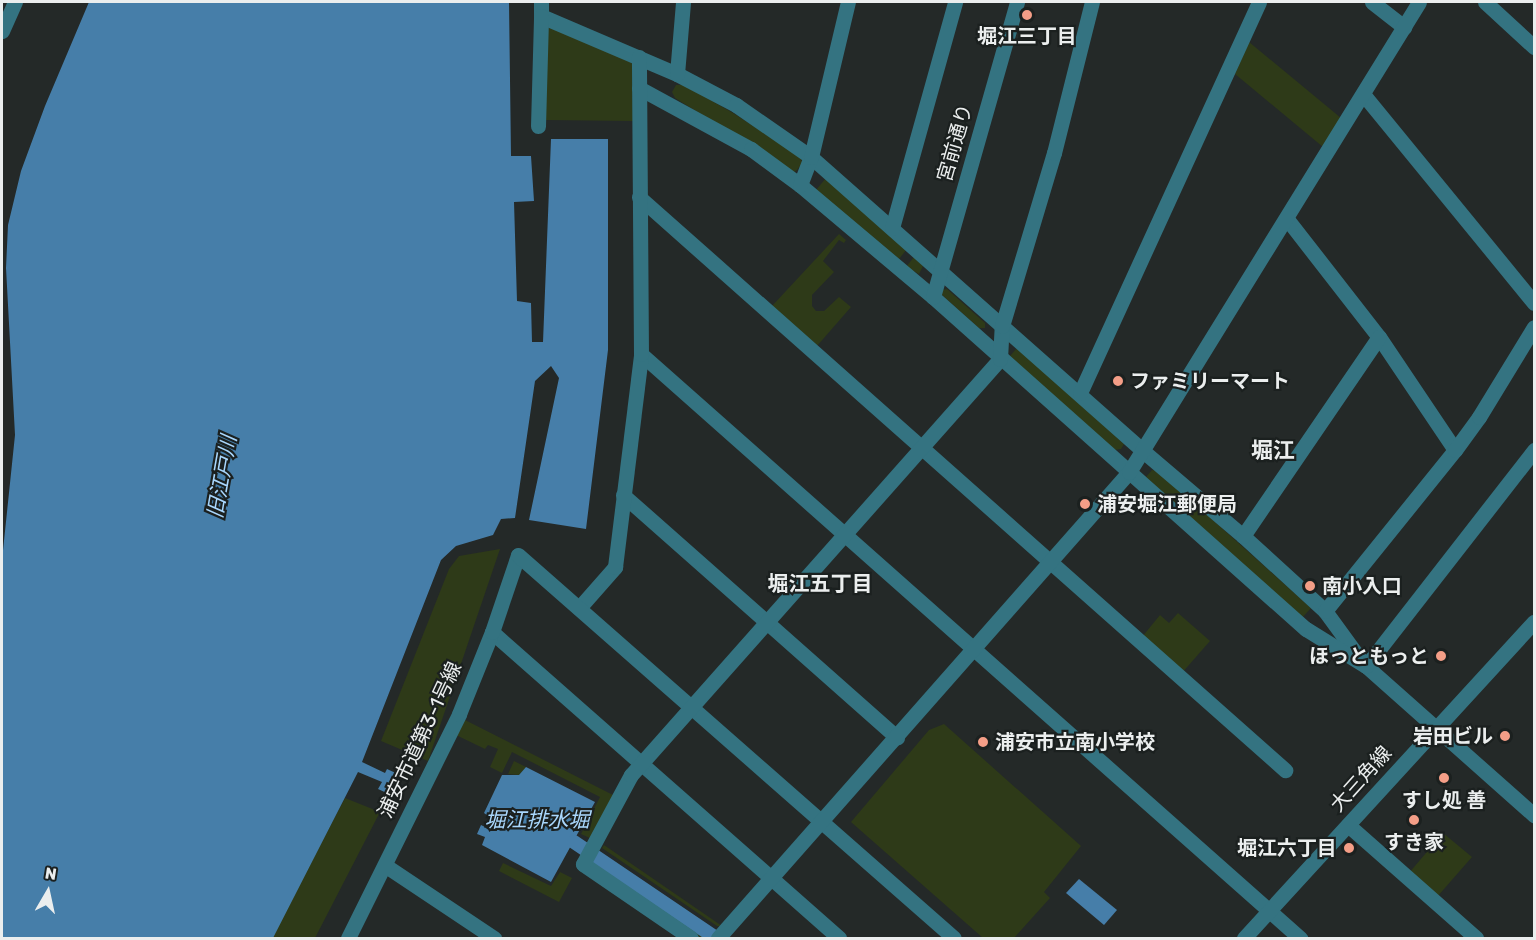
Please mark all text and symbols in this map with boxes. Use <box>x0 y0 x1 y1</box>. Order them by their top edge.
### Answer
marker: 堀江三丁目 <box>1020 8 1034 22</box>
place label: 堀江三丁目 <box>977 24 1077 48</box>
street label: 宮前通り <box>932 101 978 185</box>
place label: ファミリーマート <box>1130 369 1290 393</box>
marker: ファミリーマート <box>1111 374 1125 388</box>
water label: 旧江戸川 <box>202 433 242 521</box>
district label: 堀江 <box>1251 438 1295 464</box>
place label: 浦安堀江郵便局 <box>1097 492 1237 516</box>
marker: 浦安堀江郵便局 <box>1078 497 1092 511</box>
district label: 堀江五丁目 <box>768 571 872 597</box>
place label: 南小入口 <box>1322 574 1402 598</box>
marker: 南小入口 <box>1303 579 1317 593</box>
place label: ほっともっと <box>1309 644 1429 668</box>
marker: ほっともっと <box>1434 649 1448 663</box>
street label: 浦安市道第3-1号線 <box>373 658 467 822</box>
place label: 岩田ビル <box>1413 724 1493 748</box>
marker: 岩田ビル <box>1498 729 1512 743</box>
place label: 浦安市立南小学校 <box>995 730 1155 754</box>
marker: 浦安市立南小学校 <box>976 735 990 749</box>
street label: 大三角線 <box>1325 741 1397 817</box>
marker: すし処 善 <box>1437 771 1451 785</box>
place label: すし処 善 <box>1402 788 1486 812</box>
water label: 堀江排水堀 <box>485 807 589 833</box>
marker: すき家 <box>1407 813 1421 827</box>
place label: すき家 <box>1384 830 1444 854</box>
place label: 堀江六丁目 <box>1237 836 1337 860</box>
marker: 堀江六丁目 <box>1342 841 1356 855</box>
north arrow <box>18 862 78 922</box>
text: N <box>44 863 58 884</box>

